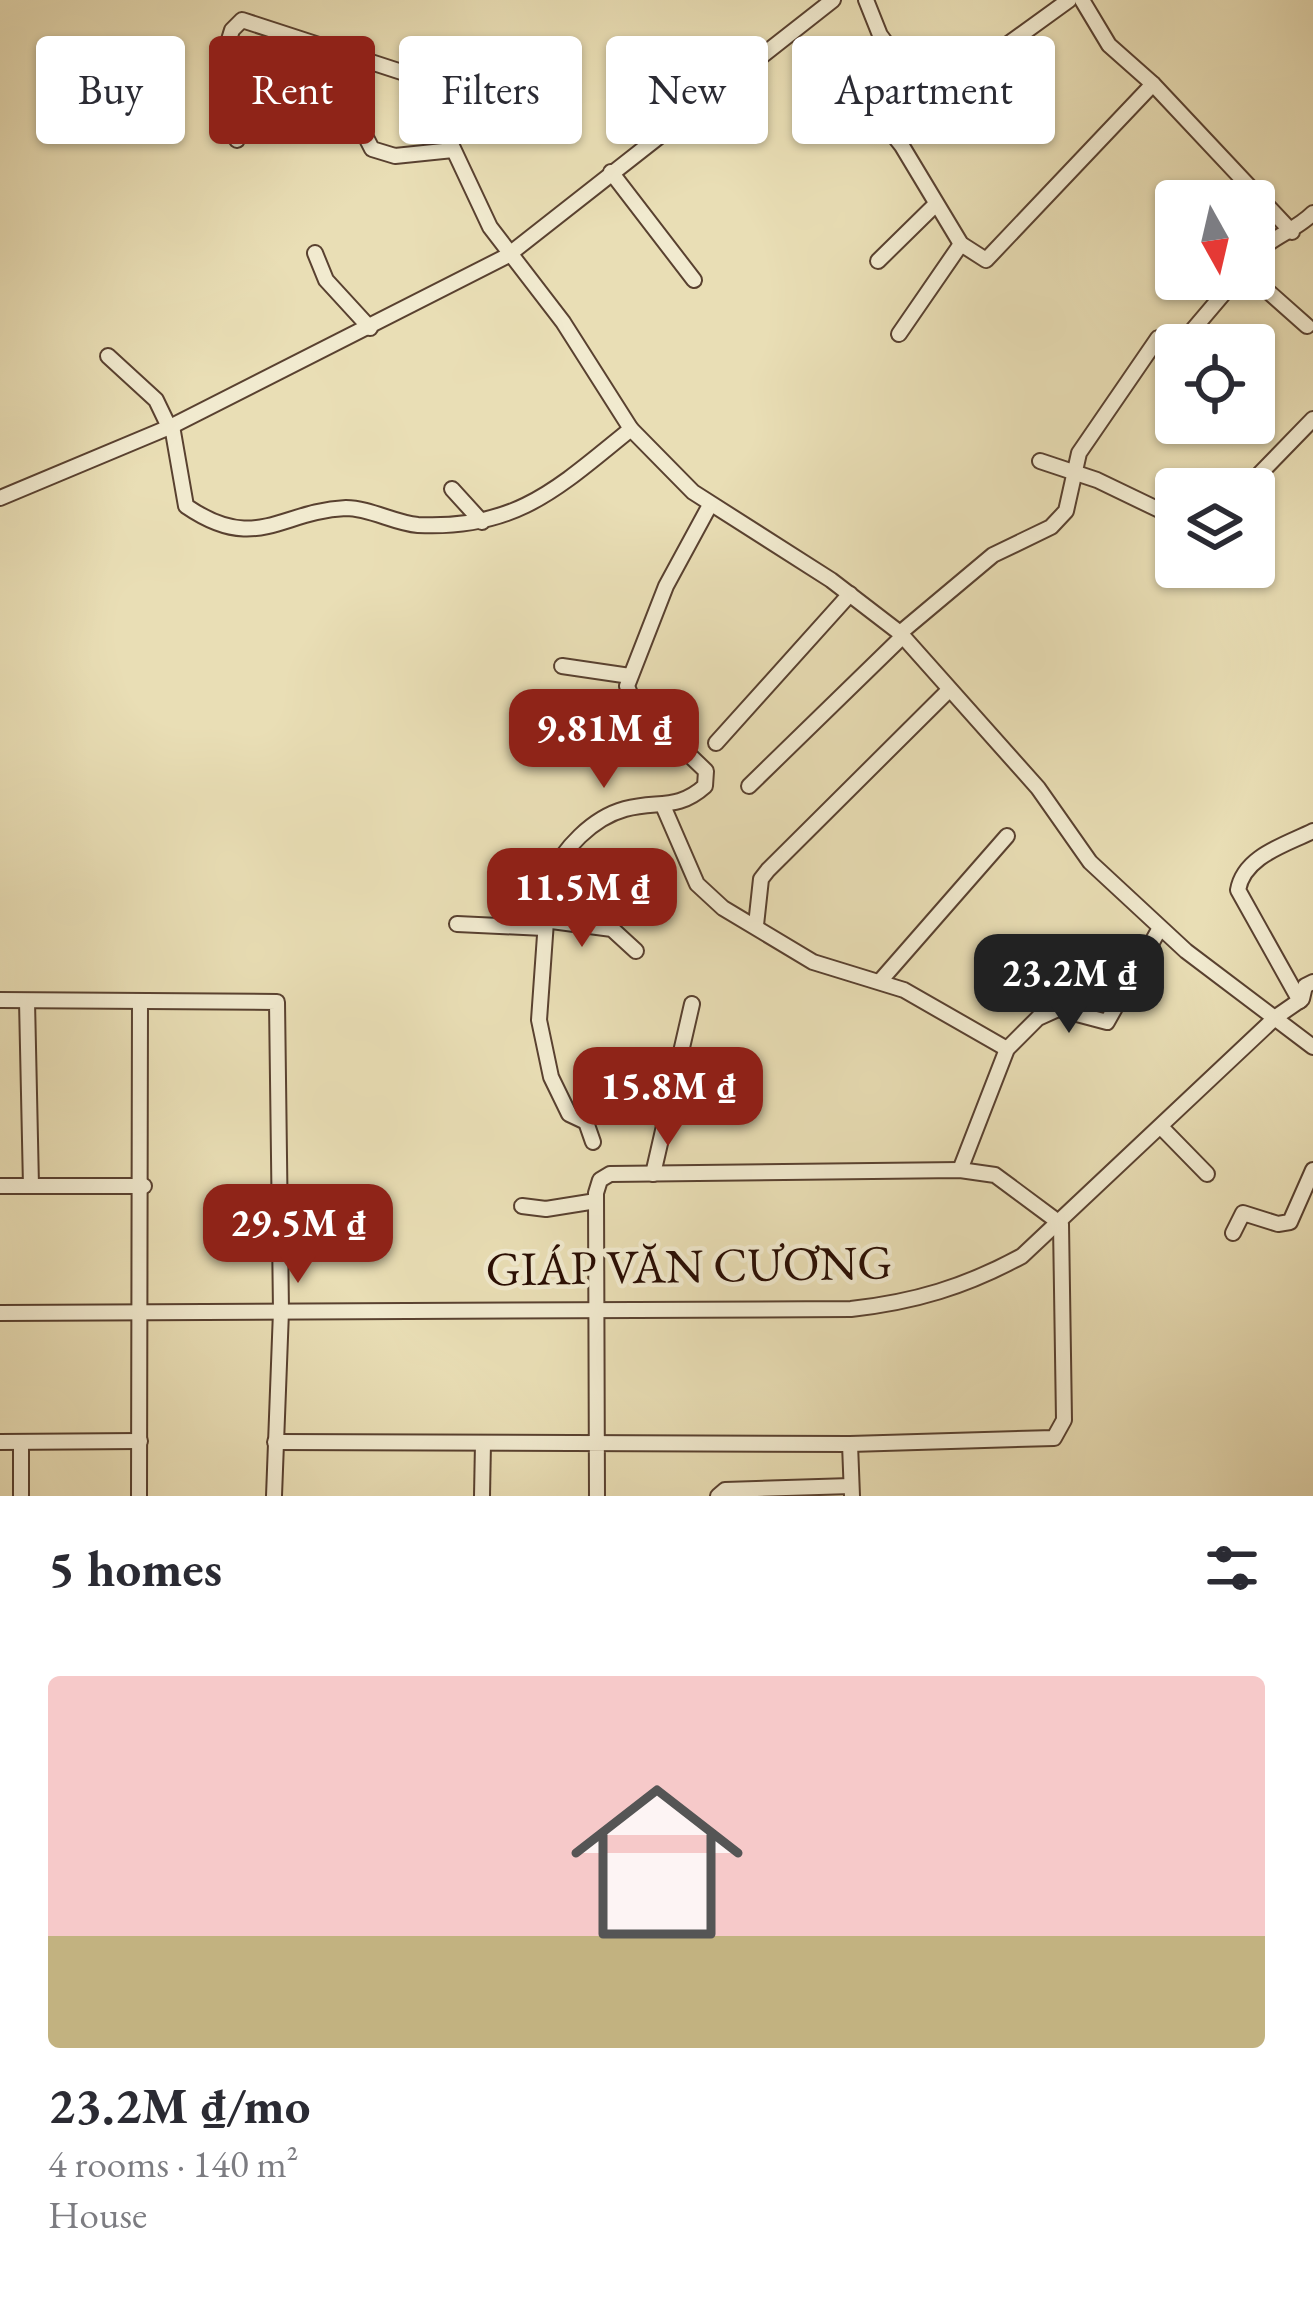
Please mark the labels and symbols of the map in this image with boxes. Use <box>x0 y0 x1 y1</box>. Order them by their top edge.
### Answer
north arrow <box>1155 180 1275 300</box>
pin: 9.81M ₫ <box>493 689 715 791</box>
pin: 11.5M ₫ <box>471 848 693 950</box>
pin: 23.2M ₫ <box>958 934 1180 1036</box>
pin: 15.8M ₫ <box>557 1047 779 1149</box>
pin: 29.5M ₫ <box>187 1184 409 1286</box>
street label: GIÁP VĂN CƯƠNG <box>485 1230 893 1300</box>

